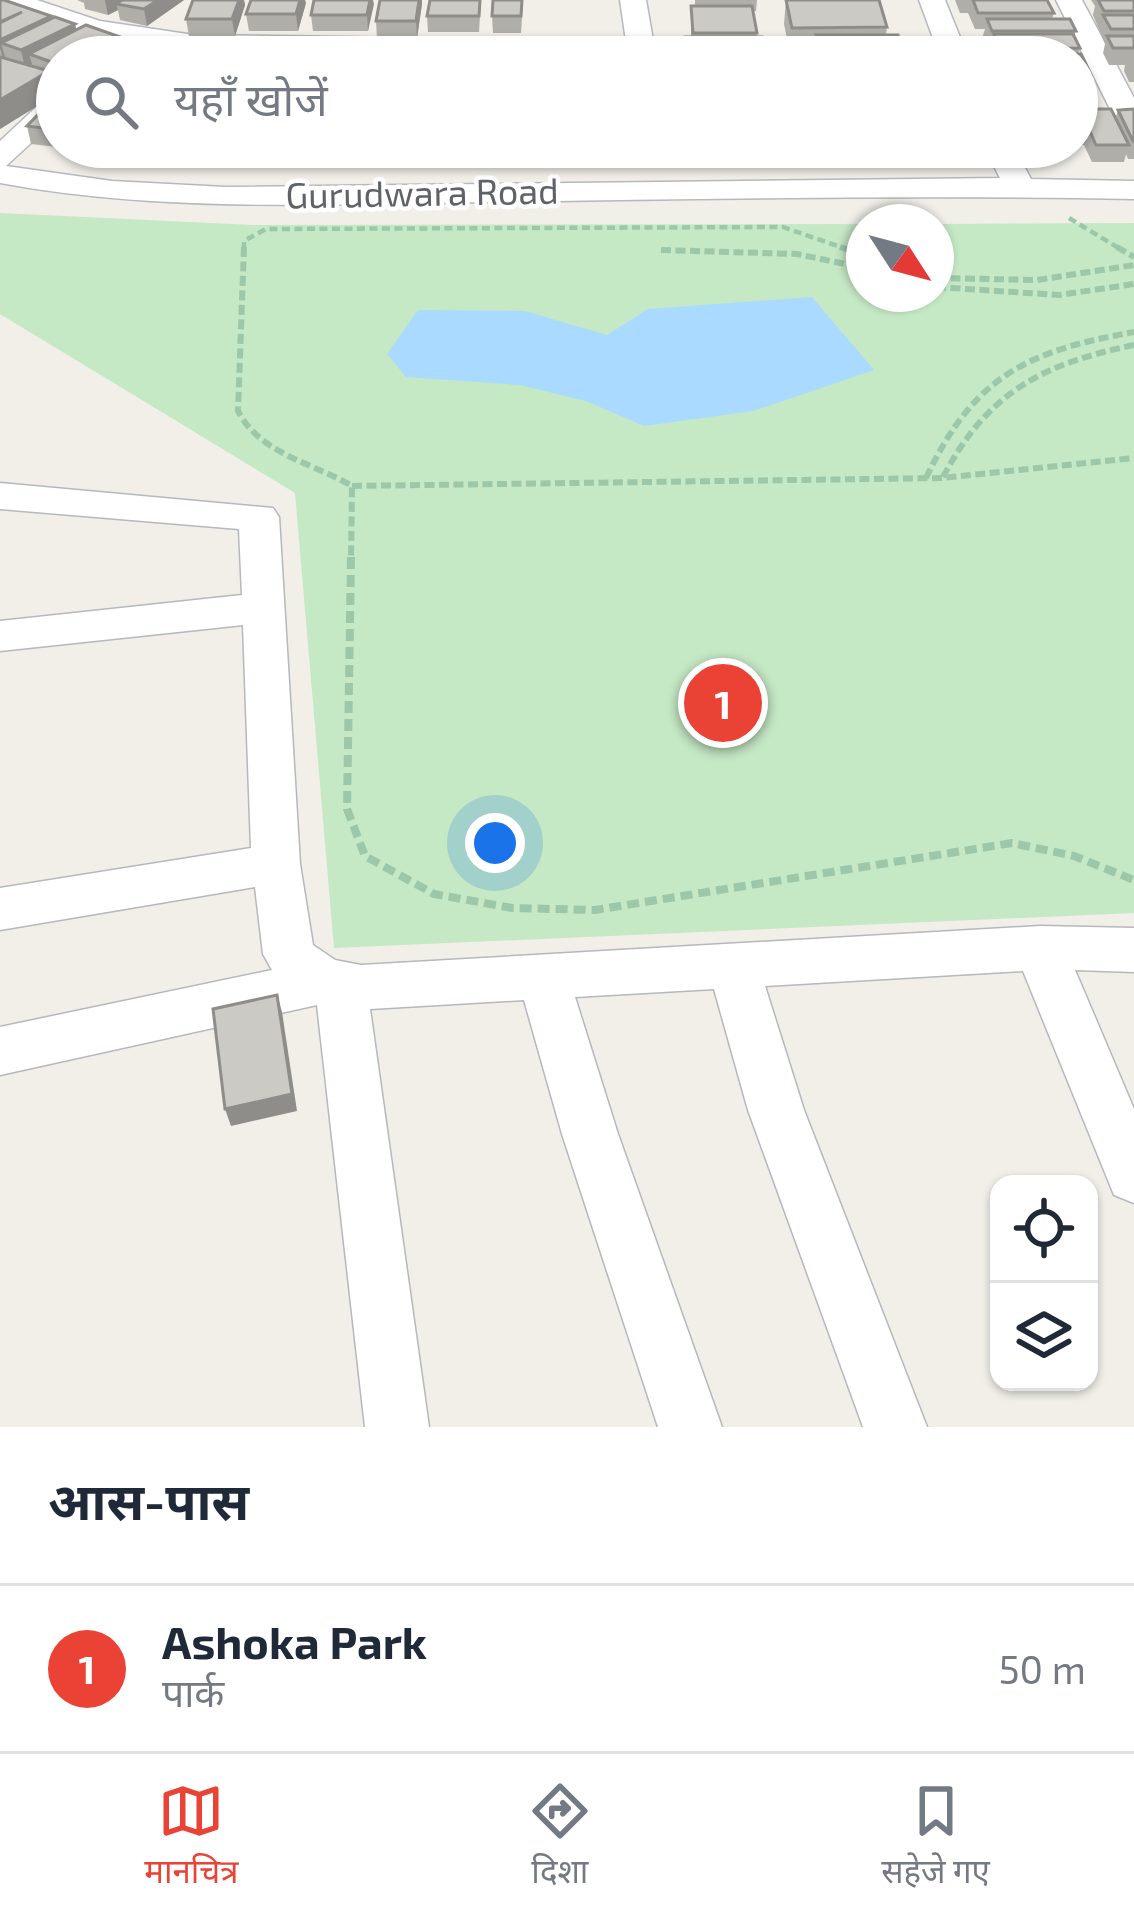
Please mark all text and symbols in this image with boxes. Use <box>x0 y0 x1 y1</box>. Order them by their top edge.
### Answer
search box <box>36 36 1098 168</box>
icon: search <box>78 69 144 135</box>
text: यहाँ खोजें <box>174 71 328 125</box>
street label: Gurudwara Road <box>285 168 559 215</box>
north arrow <box>846 204 954 312</box>
pin: 1 <box>684 658 762 748</box>
your location <box>465 813 525 873</box>
map controls <box>990 1175 1098 1391</box>
button: locate <box>990 1175 1098 1283</box>
button: layers <box>990 1283 1098 1391</box>
text: आस-पास <box>48 1469 249 1530</box>
text: Ashoka Park <box>162 1614 427 1668</box>
text: 1 <box>79 1645 95 1692</box>
text: 50 m <box>999 1645 1086 1692</box>
text: पार्क <box>162 1668 224 1715</box>
tab: मानचित्र <box>144 1778 239 1896</box>
tab: दिशा <box>527 1778 593 1896</box>
tab: सहेजे गए <box>881 1778 990 1896</box>

